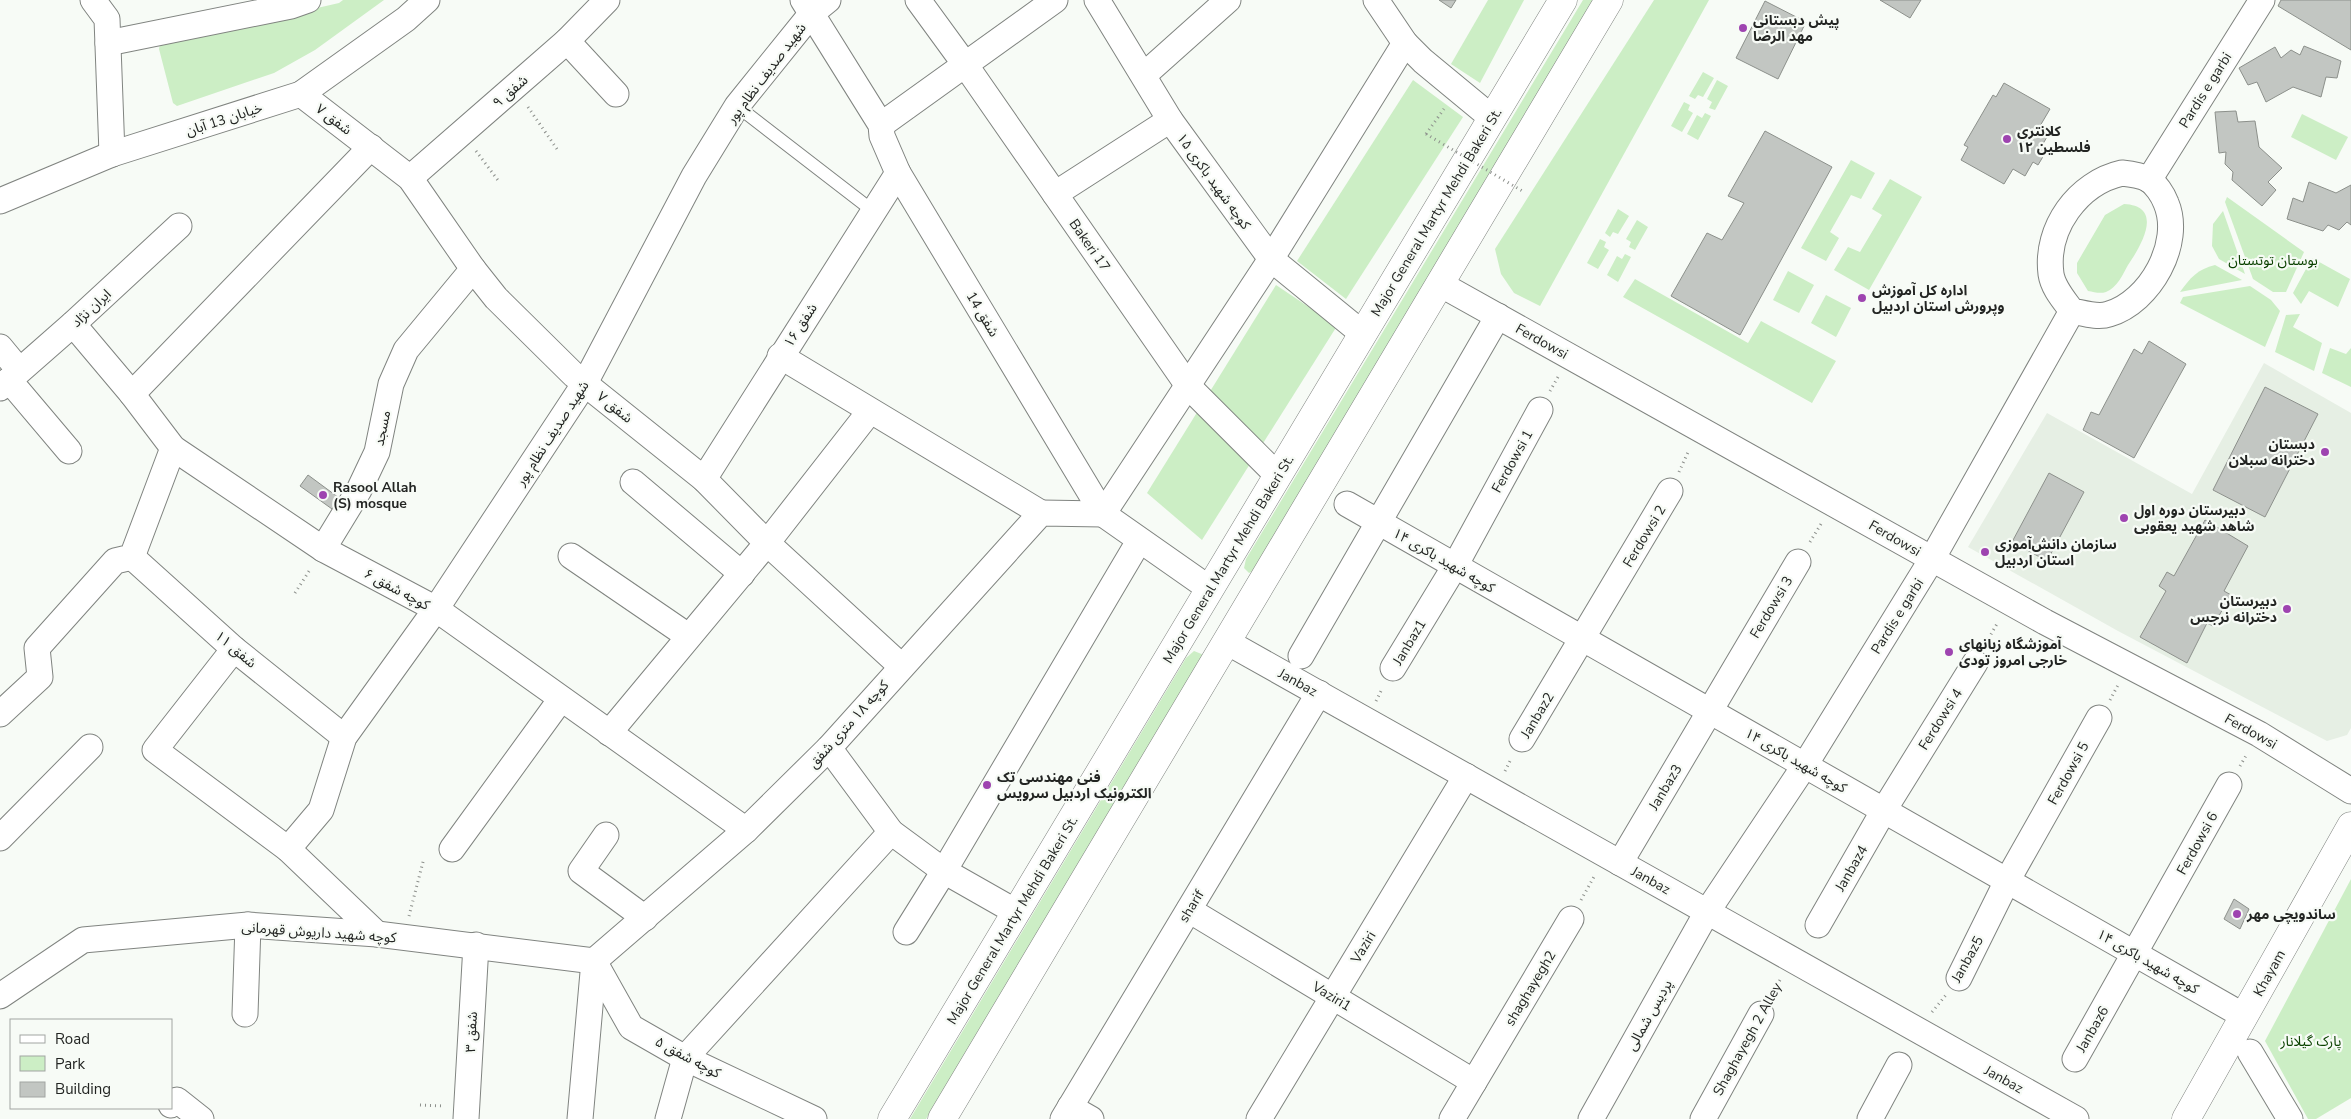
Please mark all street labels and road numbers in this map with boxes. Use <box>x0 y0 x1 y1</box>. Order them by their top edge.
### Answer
street label: شهید صدیف نظام پور <box>722 19 811 129</box>
street label: Pardis e garbi <box>2175 49 2236 132</box>
street label: شفق ۹ <box>489 71 532 112</box>
street label: خیابان 13 آبان <box>183 98 265 141</box>
street label: شفق ۷ <box>312 100 356 139</box>
street label: Major General Martyr Mehdi Bakeri St. <box>1366 104 1506 320</box>
street label: کوچه شهید باکری ۱۵ <box>1172 129 1255 234</box>
street label: Bakeri 17 <box>1065 215 1115 275</box>
street label: ایران نژاد <box>67 285 115 332</box>
street label: شفق 14 <box>962 288 1004 340</box>
street label: شفق ۱۶ <box>779 300 822 351</box>
street label: Ferdowsi <box>1512 319 1571 364</box>
street label: شهید صدیف نظام پور <box>511 377 594 491</box>
street label: شفق ۷ <box>593 387 637 428</box>
street label: مسجد <box>369 409 395 448</box>
street label: Ferdowsi 1 <box>1487 426 1538 496</box>
street label: Major General Martyr Mehdi Bakeri St. <box>1158 451 1298 667</box>
street label: Ferdowsi 2 <box>1618 502 1670 571</box>
street label: Ferdowsi <box>1865 516 1924 561</box>
street label: کوچه شهید باکری ۱۴ <box>1389 524 1498 598</box>
street label: کوچه شفق ۶ <box>361 564 433 615</box>
street label: Ferdowsi 3 <box>1745 573 1797 642</box>
street label: Pardis e garbi <box>1867 575 1928 658</box>
street label: Janbaz1 <box>1388 616 1431 670</box>
street label: شفق ۱۱ <box>211 626 261 672</box>
street label: Janbaz <box>1274 663 1321 701</box>
street label: کوچه ۱۸ متری شفق <box>804 676 893 772</box>
street label: Ferdowsi 4 <box>1914 685 1967 754</box>
street label: Janbaz2 <box>1516 689 1559 743</box>
street label: Ferdowsi <box>2221 709 2280 754</box>
street label: کوچه شهید باکری ۱۴ <box>1741 724 1850 798</box>
street label: Ferdowsi 5 <box>2043 738 2094 808</box>
street label: Janbaz3 <box>1644 761 1687 815</box>
street label: Ferdowsi 6 <box>2172 808 2223 878</box>
street label: Major General Martyr Mehdi Bakeri St. <box>942 812 1082 1028</box>
street label: Janbaz4 <box>1830 842 1872 896</box>
street label: Janbaz <box>1627 861 1674 899</box>
street label: sharif <box>1174 886 1209 926</box>
street label: کوچه شهید داریوش قهرمانی <box>241 918 397 947</box>
street label: کوچه شهید باکری ۱۴ <box>2093 925 2202 999</box>
street label: Vaziri <box>1346 928 1380 968</box>
street label: Janbaz5 <box>1946 933 1988 987</box>
street label: shaghayegh2 <box>1500 947 1560 1029</box>
street label: Khayam <box>2249 947 2290 1000</box>
street label: پردیس شمالی <box>1622 976 1677 1054</box>
street label: Vaziri1 <box>1308 977 1355 1016</box>
street label: Shaghayegh 2 Alley <box>1708 979 1787 1099</box>
street label: Janbaz6 <box>2071 1003 2113 1057</box>
street label: شفق ۳ <box>461 1011 482 1053</box>
street label: کوچه شفق ۵ <box>652 1032 724 1083</box>
street label: Janbaz <box>1980 1060 2027 1098</box>

